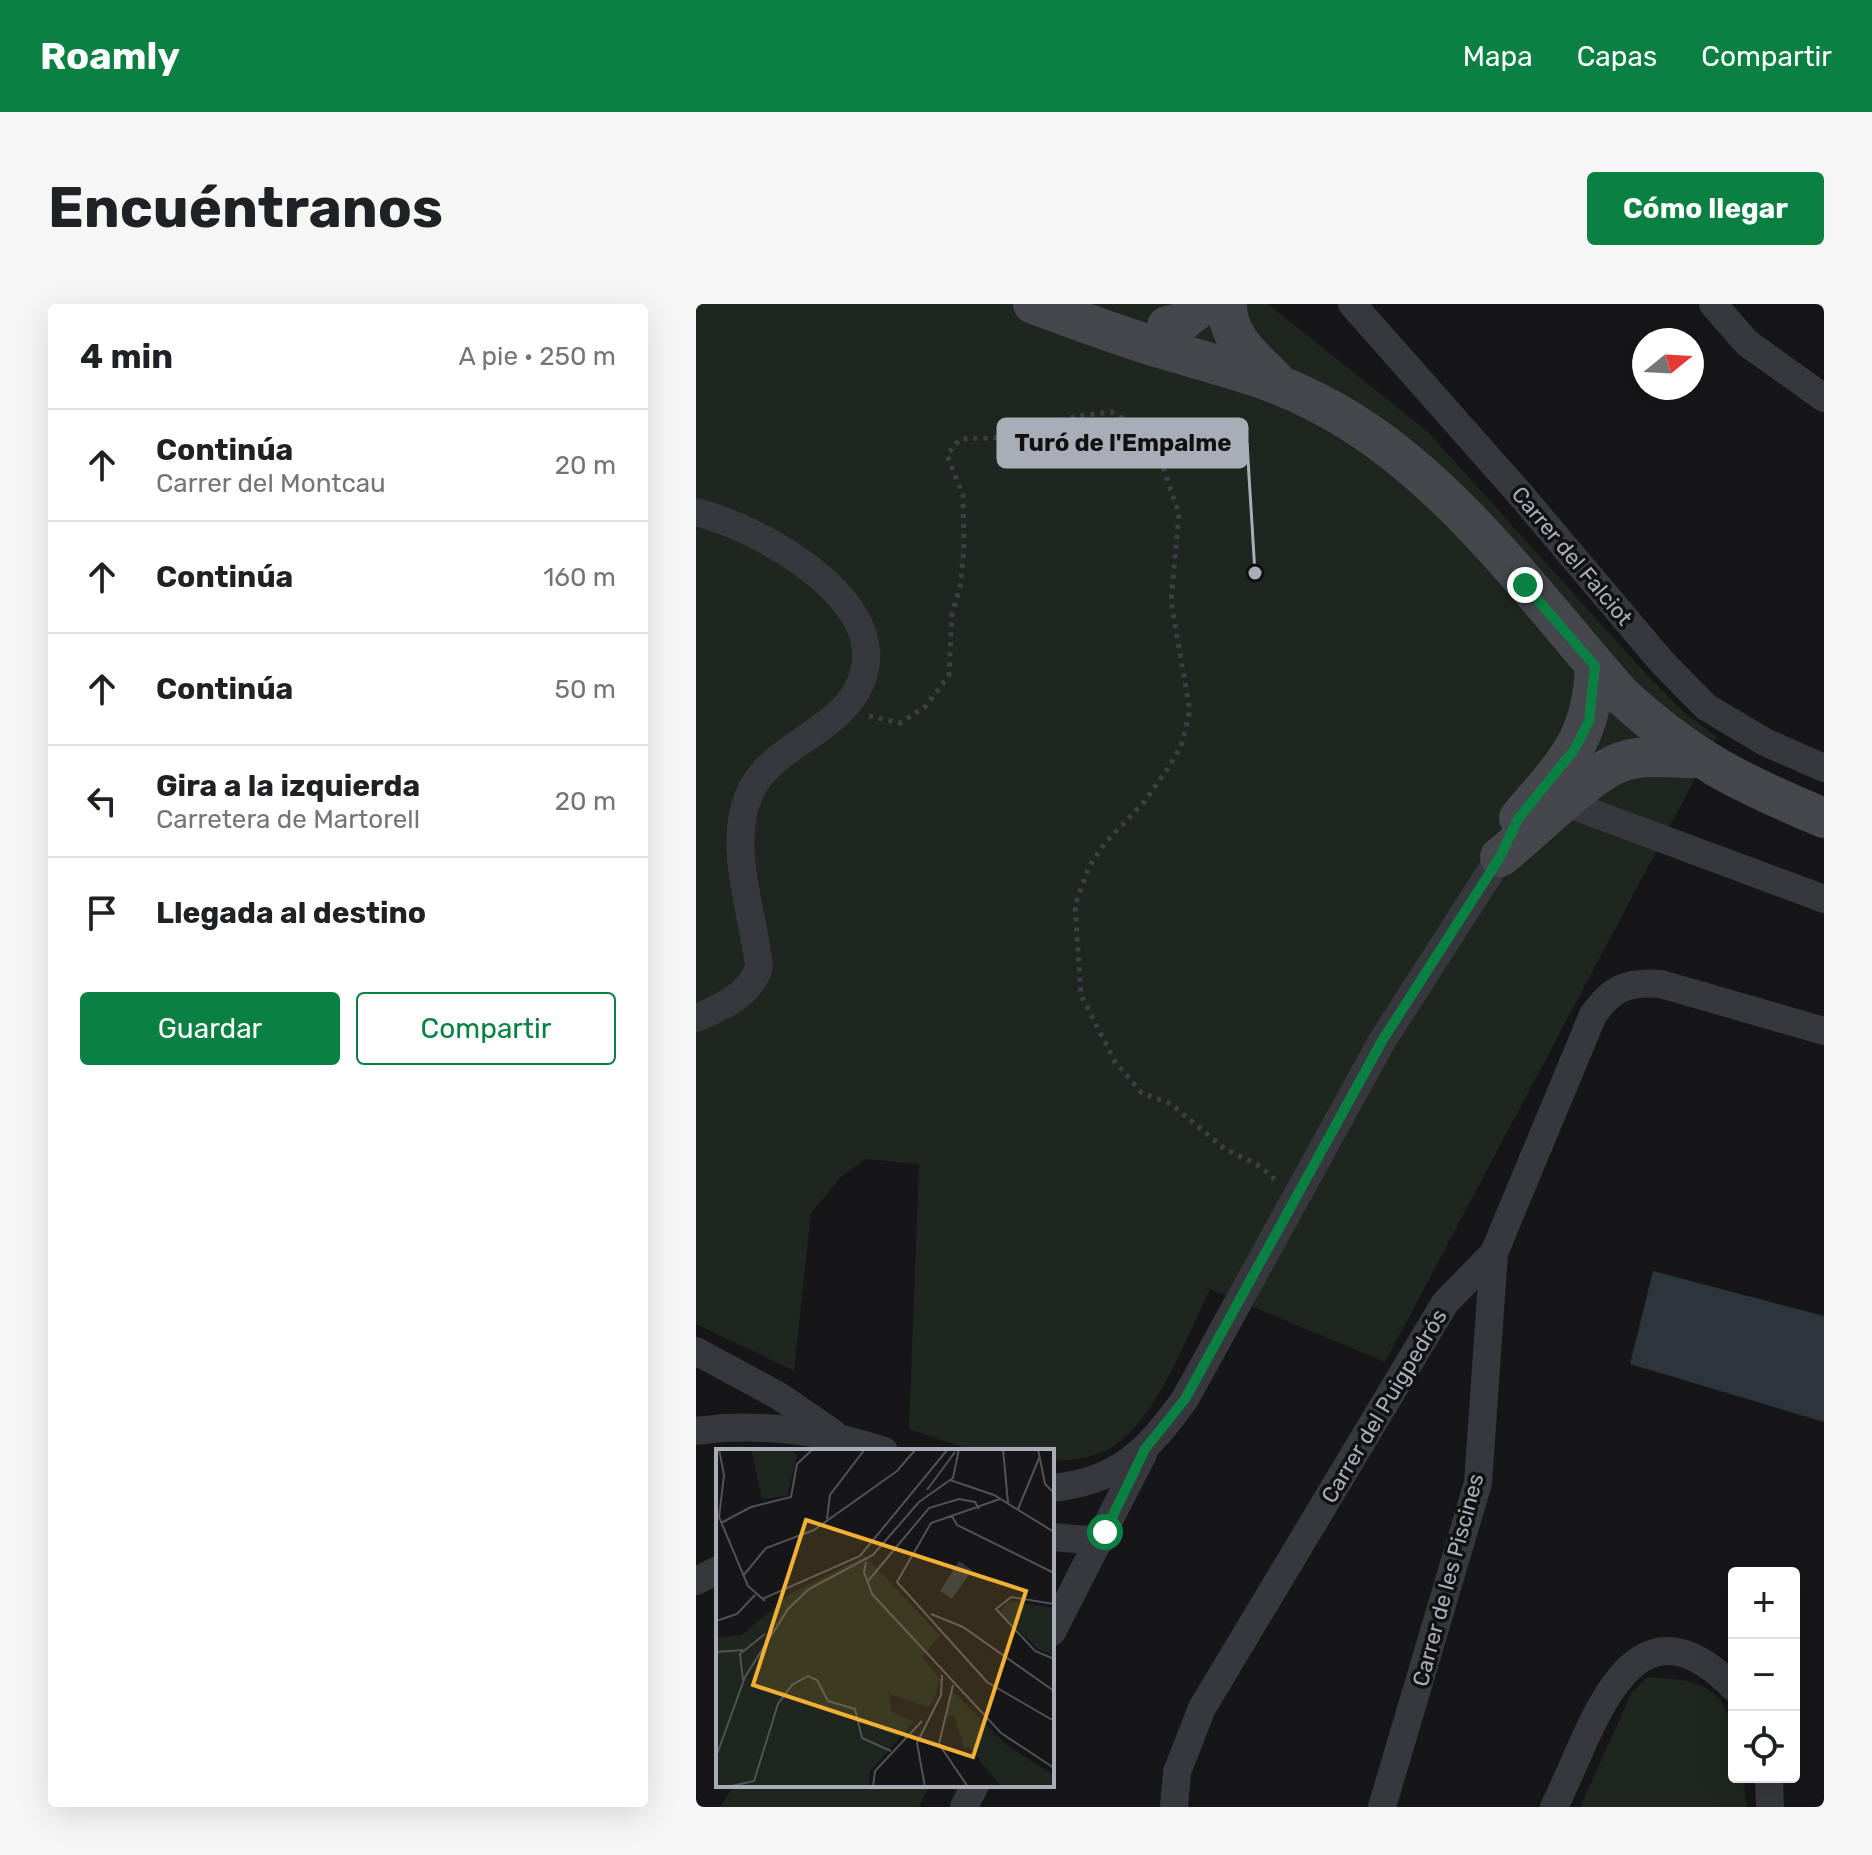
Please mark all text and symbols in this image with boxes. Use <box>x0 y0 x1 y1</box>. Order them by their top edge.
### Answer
text: Roamly <box>40 33 180 79</box>
text: Mapa <box>1463 40 1533 73</box>
text: Capas <box>1577 40 1657 73</box>
text: Compartir <box>1701 40 1832 73</box>
button: Cómo llegar <box>1587 172 1824 245</box>
text: Encuéntranos <box>48 175 443 241</box>
north arrow <box>1632 328 1704 400</box>
text: 4 min <box>80 336 173 377</box>
text: A pie · 250 m <box>459 341 616 372</box>
callout: Turó de l'Empalme <box>998 419 1247 467</box>
text: Turó de l'Empalme <box>1015 429 1231 457</box>
text: Continúa <box>156 432 293 468</box>
icon: ahead <box>80 443 124 487</box>
text: 20 m <box>555 450 616 481</box>
text: Carrer del Montcau <box>156 468 386 499</box>
street label: Carrer del Falciot <box>1506 481 1638 631</box>
icon: ahead <box>80 555 124 599</box>
text: Continúa <box>156 559 293 595</box>
text: 160 m <box>543 562 616 593</box>
route end <box>1507 567 1543 603</box>
icon: ahead <box>80 667 124 711</box>
text: Continúa <box>156 671 293 707</box>
text: 50 m <box>555 674 616 705</box>
text: Gira a la izquierda <box>156 768 420 804</box>
icon: left <box>80 779 124 823</box>
text: 20 m <box>555 786 616 817</box>
text: Carretera de Martorell <box>156 804 420 835</box>
icon: arrive <box>80 891 124 935</box>
text: Llegada al destino <box>156 895 426 931</box>
button: Guardar <box>80 992 340 1065</box>
button: Compartir <box>356 992 616 1065</box>
street label: Carrer del Puigpedrós <box>1315 1304 1453 1508</box>
inset map <box>716 1449 1054 1787</box>
street label: Carrer de les Piscines <box>1407 1471 1489 1689</box>
route start <box>1087 1514 1123 1550</box>
map controls <box>1728 1567 1800 1783</box>
button: + <box>1728 1567 1800 1639</box>
button: − <box>1728 1639 1800 1711</box>
button: locate <box>1728 1711 1800 1783</box>

